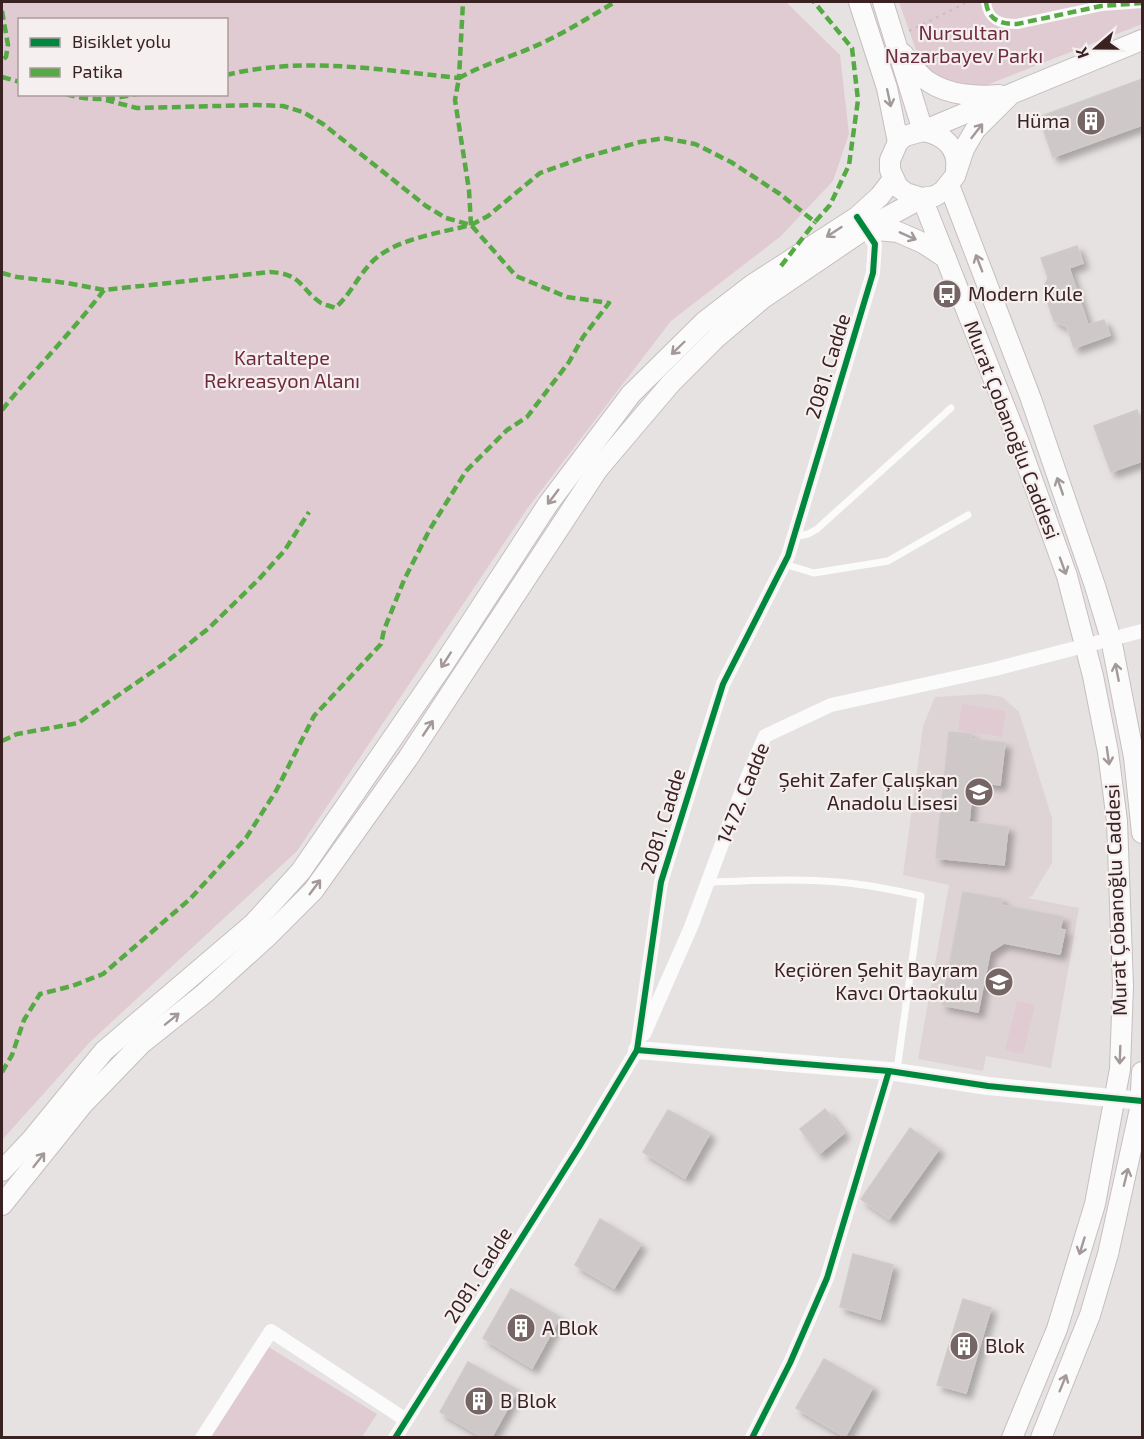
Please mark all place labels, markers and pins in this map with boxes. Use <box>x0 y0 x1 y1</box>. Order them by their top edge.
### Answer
building icon: Hüma <box>1075 105 1107 137</box>
place label: Hüma <box>1017 108 1070 132</box>
bus stop icon: Modern Kule <box>931 278 963 310</box>
place label: Modern Kule <box>968 281 1083 305</box>
place label: Şehit Zafer Çalışkan Anadolu Lisesi <box>779 767 958 814</box>
school or university icon: Şehit Zafer Çalışkan Anadolu Lisesi <box>963 776 995 808</box>
place label: Keçiören Şehit Bayram Kavcı Ortaokulu <box>774 957 978 1004</box>
school or university icon: Keçiören Şehit Bayram Kavcı Ortaokulu <box>983 966 1015 998</box>
building icon: A Blok <box>505 1312 537 1344</box>
place label: A Blok <box>542 1315 598 1339</box>
building icon: Blok <box>948 1330 980 1362</box>
place label: Blok <box>985 1333 1025 1357</box>
building icon: B Blok <box>463 1385 495 1417</box>
place label: B Blok <box>500 1388 557 1412</box>

